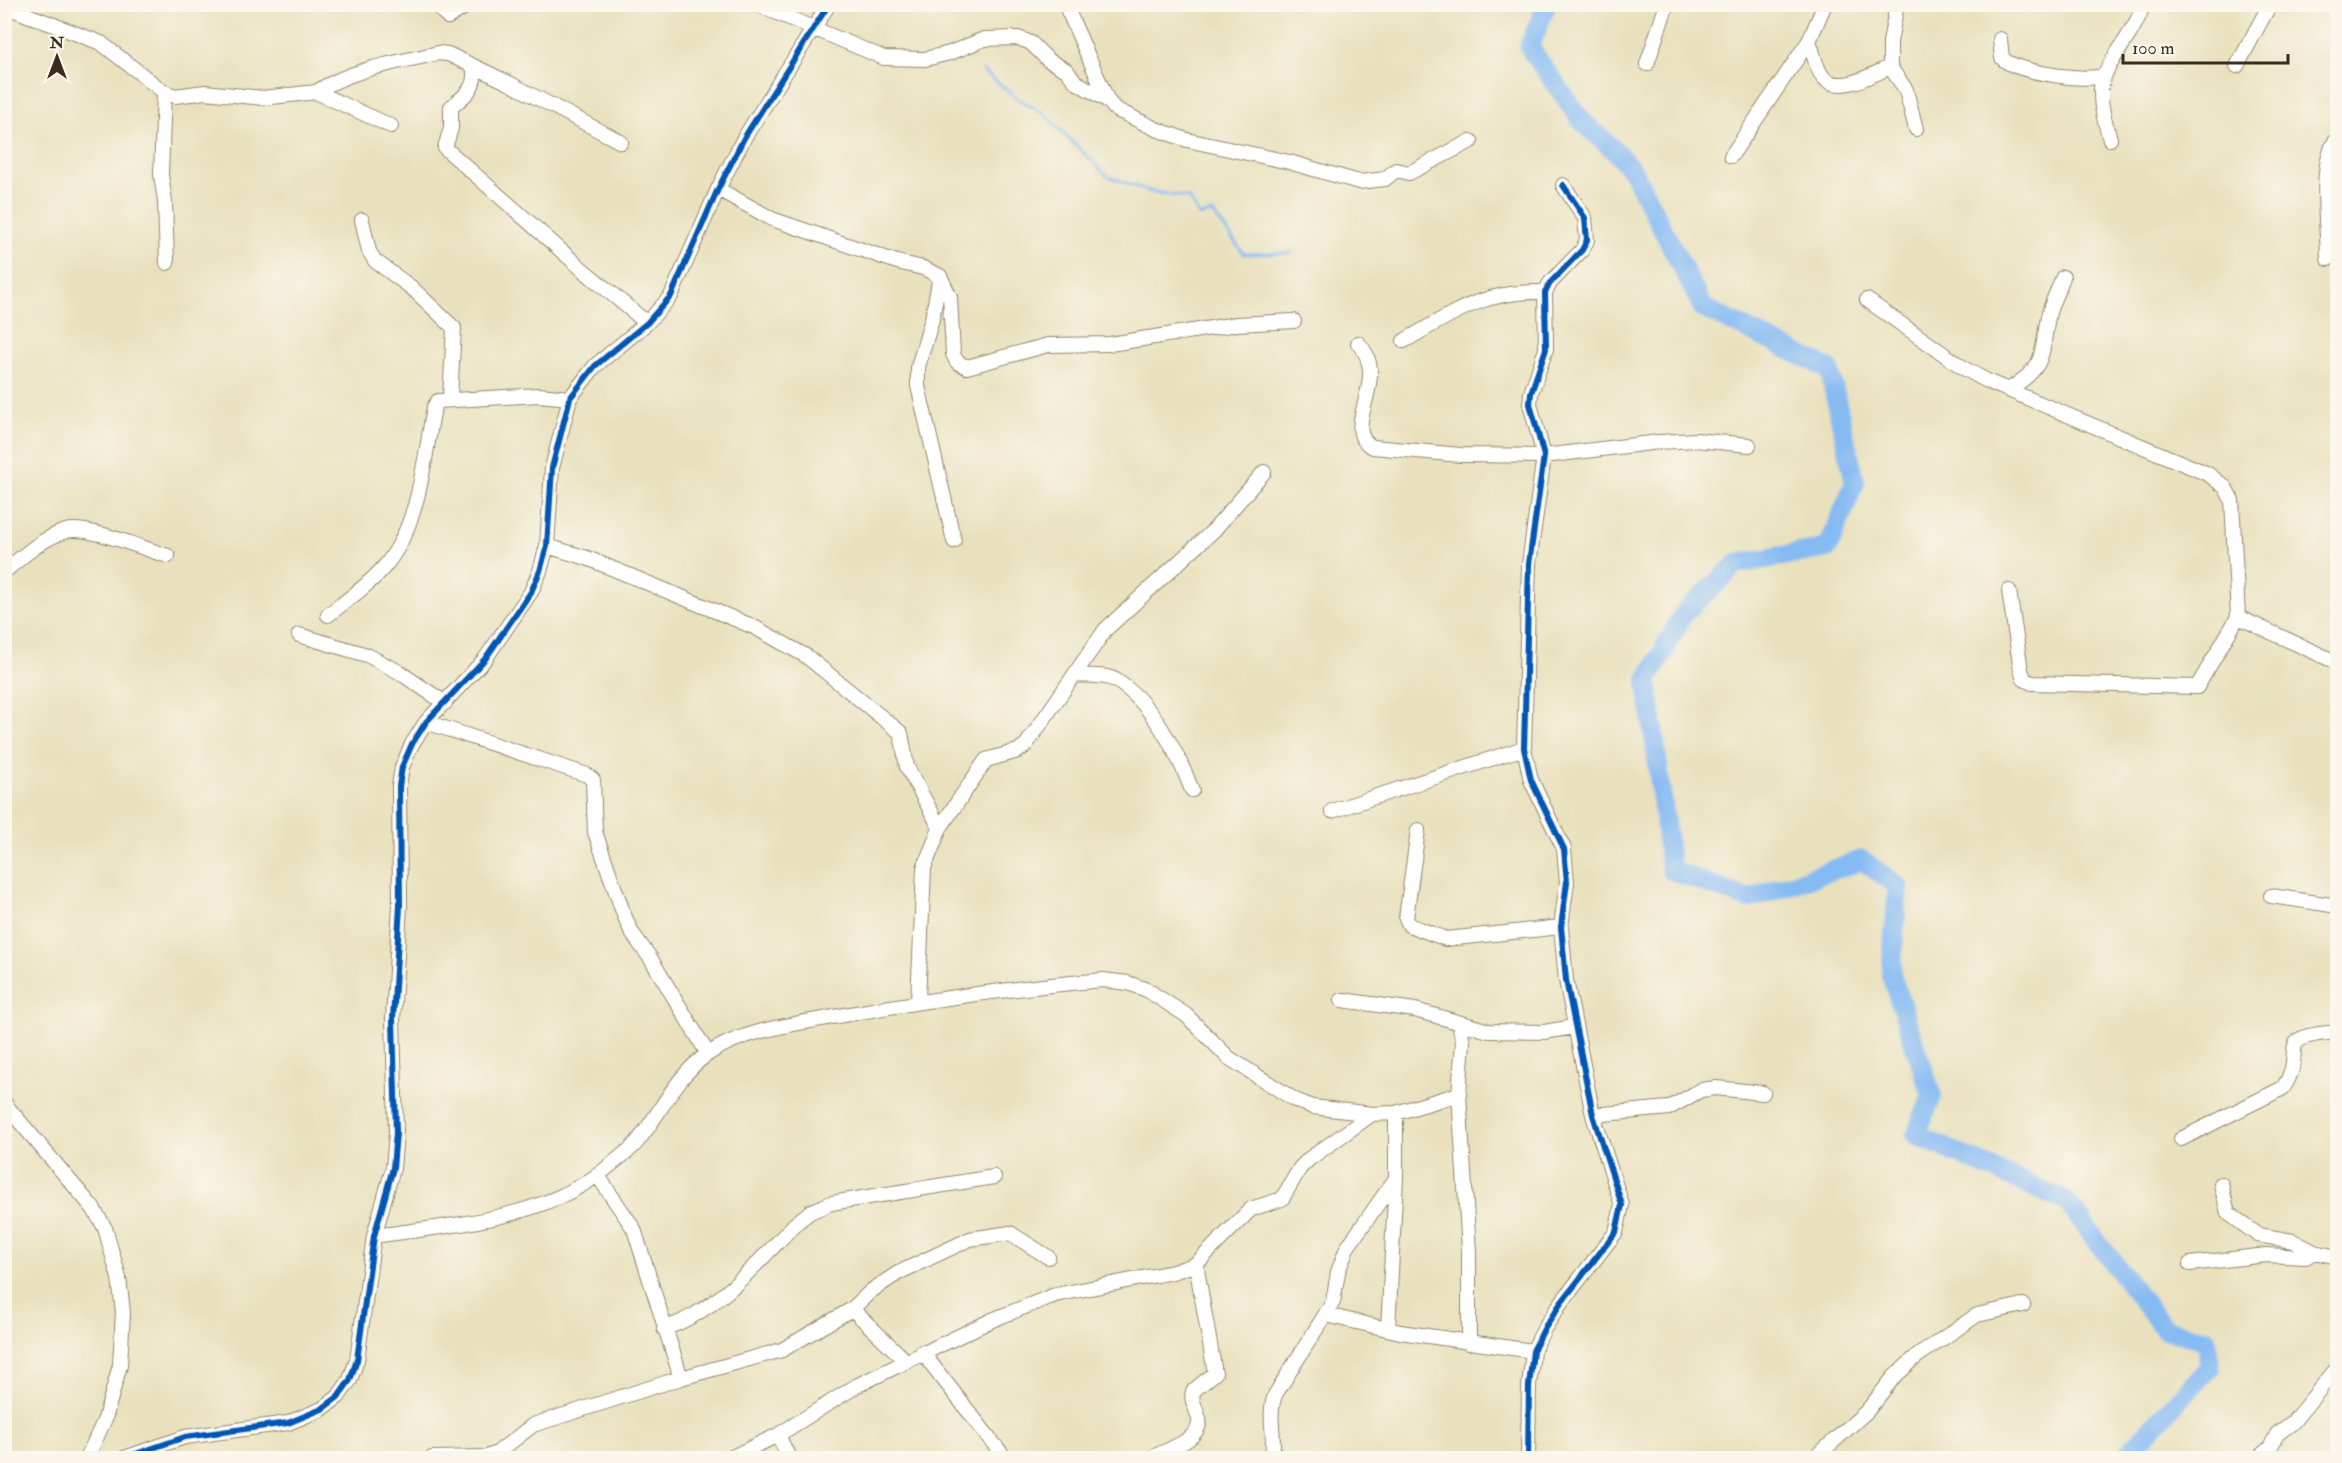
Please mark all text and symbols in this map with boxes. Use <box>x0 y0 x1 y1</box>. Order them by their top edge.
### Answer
north arrow <box>27 27 87 87</box>
scale bar <box>2123 27 2288 65</box>
text: N <box>49 33 65 53</box>
text: 100 m <box>2132 37 2175 60</box>

